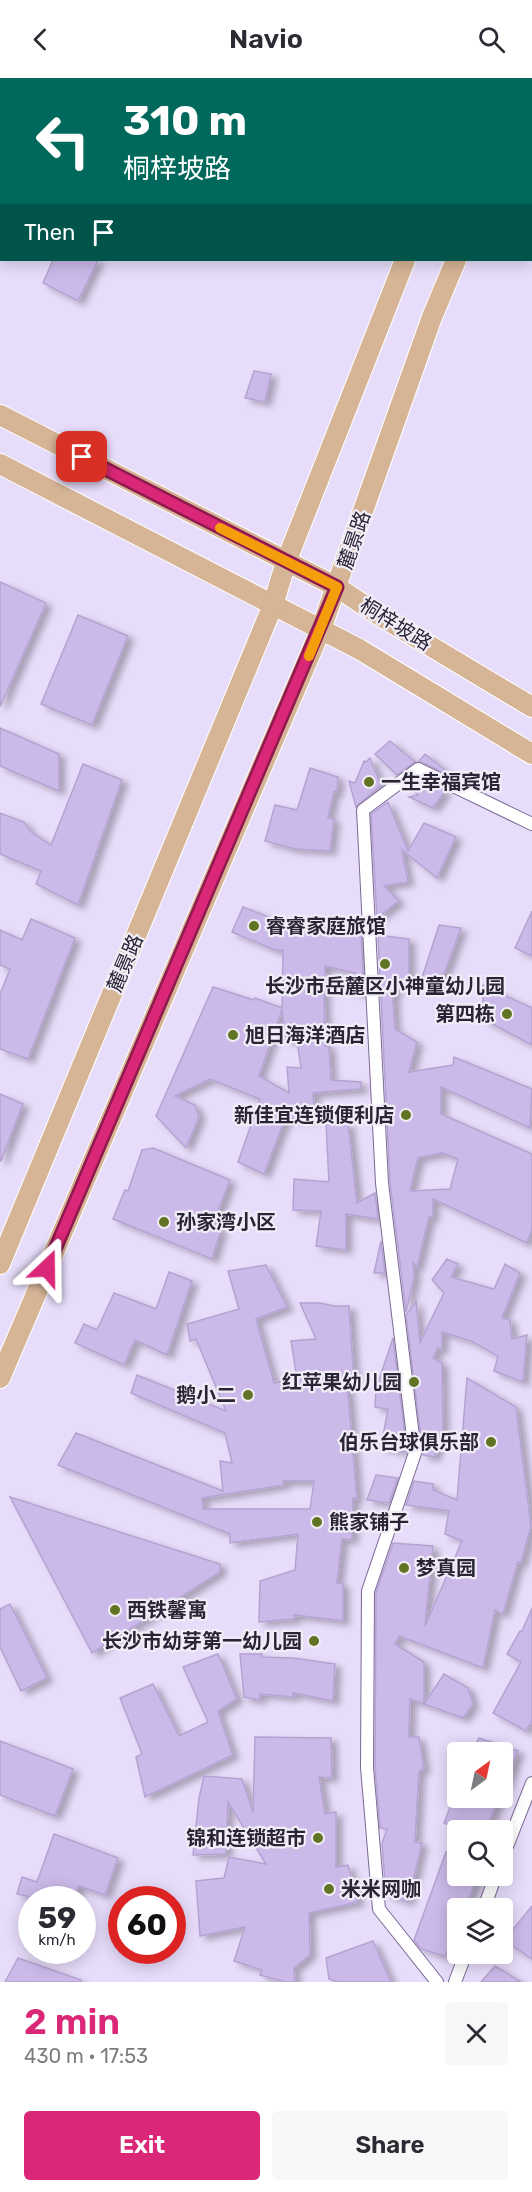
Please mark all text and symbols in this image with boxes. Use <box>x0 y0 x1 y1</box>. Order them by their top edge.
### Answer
icon: back <box>24 23 57 56</box>
text: Navio <box>229 23 303 55</box>
icon: search <box>475 23 508 56</box>
text: 310 m <box>123 96 247 146</box>
icon: left <box>24 102 102 180</box>
text: 桐梓坡路 <box>123 153 231 185</box>
icon: arrive <box>87 216 120 249</box>
text: Then <box>24 219 75 246</box>
pin <box>56 431 107 482</box>
icon: arrive <box>65 440 98 473</box>
street label: 麓景路 <box>333 508 375 572</box>
street label: 桐梓坡路 <box>356 593 436 655</box>
place label: 一生幸福宾馆 <box>381 770 501 794</box>
marker: 一生幸福宾馆 <box>362 775 376 789</box>
place label: 睿睿家庭旅馆 <box>266 914 386 938</box>
marker: 睿睿家庭旅馆 <box>247 919 261 933</box>
street label: 麓景路 <box>102 931 148 995</box>
marker: 长沙市岳麓区小神童幼儿园 <box>378 957 392 971</box>
place label: 长沙市岳麓区小神童幼儿园 <box>265 974 505 998</box>
place label: 第四栋 <box>435 1002 495 1026</box>
marker: 第四栋 <box>500 1007 514 1021</box>
place label: 旭日海洋酒店 <box>245 1023 365 1047</box>
marker: 旭日海洋酒店 <box>226 1028 240 1042</box>
place label: 新佳宜连锁便利店 <box>234 1103 394 1127</box>
marker: 新佳宜连锁便利店 <box>399 1108 413 1122</box>
place label: 孙家湾小区 <box>176 1210 276 1234</box>
marker: 孙家湾小区 <box>157 1215 171 1229</box>
position arrow <box>15 1236 79 1300</box>
place label: 红苹果幼儿园 <box>282 1370 402 1394</box>
marker: 红苹果幼儿园 <box>407 1375 421 1389</box>
place label: 鹅小二 <box>176 1383 236 1407</box>
marker: 鹅小二 <box>241 1388 255 1402</box>
place label: 伯乐台球俱乐部 <box>339 1430 479 1454</box>
marker: 伯乐台球俱乐部 <box>484 1435 498 1449</box>
place label: 熊家铺子 <box>329 1510 409 1534</box>
marker: 熊家铺子 <box>310 1515 324 1529</box>
place label: 梦真园 <box>416 1556 476 1580</box>
marker: 梦真园 <box>397 1561 411 1575</box>
place label: 西铁馨寓 <box>127 1598 207 1622</box>
marker: 西铁馨寓 <box>108 1603 122 1617</box>
place label: 长沙市幼芽第一幼儿园 <box>102 1629 302 1653</box>
marker: 长沙市幼芽第一幼儿园 <box>307 1634 321 1648</box>
north arrow <box>447 1742 513 1808</box>
map controls <box>447 1742 513 1964</box>
button: search <box>447 1820 513 1886</box>
place label: 锦和连锁超市 <box>186 1826 306 1850</box>
marker: 锦和连锁超市 <box>311 1831 325 1845</box>
place label: 米米网咖 <box>341 1877 421 1901</box>
marker: 米米网咖 <box>322 1882 336 1896</box>
speed limit sign: 60 <box>108 1886 186 1964</box>
button: layers <box>447 1898 513 1964</box>
text: 59 <box>38 1900 76 1936</box>
text: km/h <box>38 1931 76 1949</box>
text: 2 min <box>24 2000 120 2043</box>
button: close <box>445 2002 508 2065</box>
text: 430 m · 17:53 <box>24 2044 148 2068</box>
button: Exit <box>24 2111 260 2180</box>
button: Share <box>272 2111 508 2180</box>

